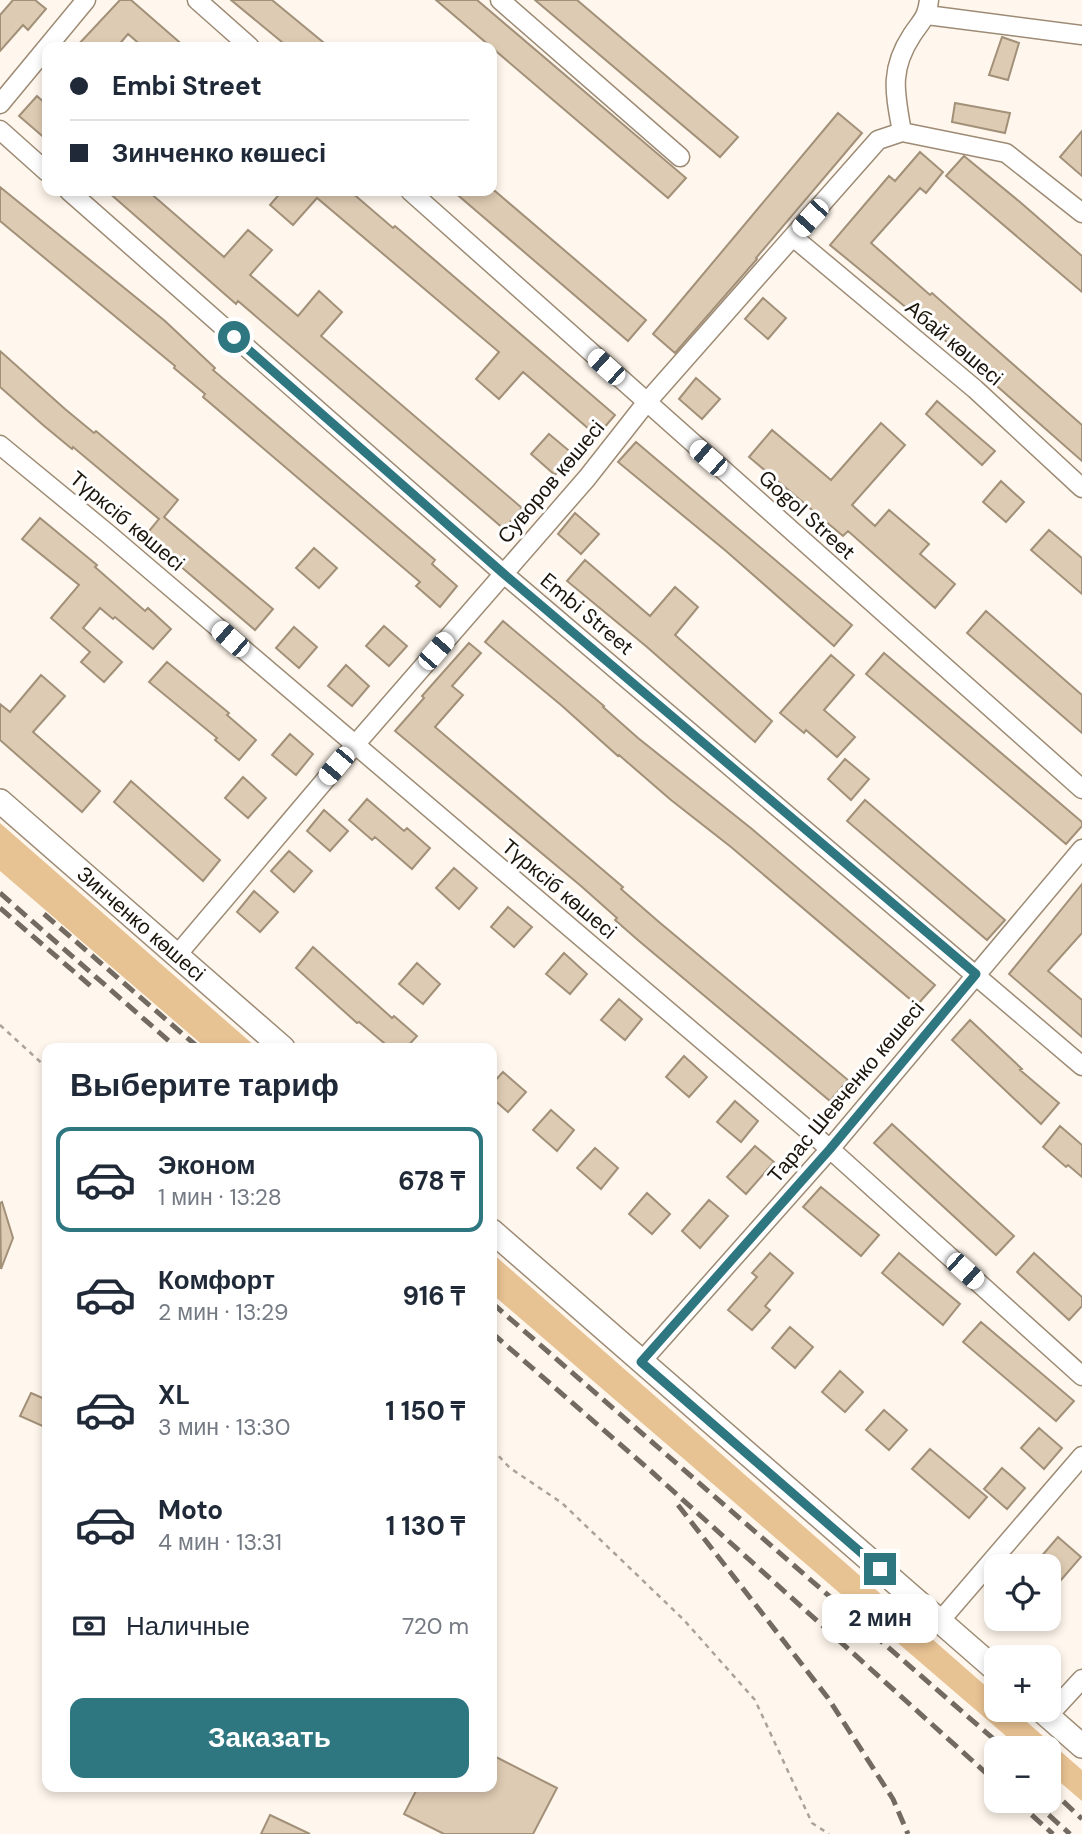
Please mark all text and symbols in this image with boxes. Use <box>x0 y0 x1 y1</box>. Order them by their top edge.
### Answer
text: Embi Street <box>112 69 262 103</box>
text: Зинченко көшесі <box>112 136 326 170</box>
car <box>789 195 832 241</box>
street label: Абай көшесі <box>899 294 1009 392</box>
route start <box>218 321 250 353</box>
car <box>584 345 629 389</box>
street label: Суворов көшесі <box>491 414 611 550</box>
car <box>686 436 731 480</box>
street label: Gogol Street <box>752 464 862 566</box>
street label: Түрксіб көшесі <box>64 465 190 577</box>
street label: Embi Street <box>534 567 640 661</box>
car <box>208 617 253 661</box>
car <box>415 628 458 674</box>
car <box>315 743 358 789</box>
street label: Түрксіб көшесі <box>496 833 622 945</box>
street label: Зинченко көшесі <box>71 860 211 988</box>
street label: Тарас Шевченко көшесі <box>761 995 931 1189</box>
text: Выберите тариф <box>70 1064 339 1106</box>
icon: car <box>74 1148 137 1211</box>
text: Эконом <box>158 1148 256 1182</box>
text: 678 ₸ <box>398 1164 465 1198</box>
text: 1 мин · 13:28 <box>158 1182 282 1212</box>
car <box>943 1249 988 1293</box>
icon: car <box>74 1263 137 1326</box>
text: Комфорт <box>158 1263 275 1297</box>
text: 916 ₸ <box>402 1279 465 1313</box>
text: 2 мин · 13:29 <box>158 1297 288 1327</box>
icon: car <box>74 1378 137 1441</box>
text: XL <box>158 1378 190 1412</box>
text: 1 150 ₸ <box>385 1394 465 1428</box>
text: 3 мин · 13:30 <box>158 1412 291 1442</box>
icon: car <box>74 1493 137 1556</box>
text: Moto <box>158 1493 223 1527</box>
text: 1 130 ₸ <box>386 1509 465 1543</box>
text: 4 мин · 13:31 <box>158 1527 282 1557</box>
route end <box>864 1553 896 1585</box>
map controls <box>984 1554 1061 1813</box>
button: locate <box>984 1554 1061 1631</box>
callout: 2 мин <box>822 1594 938 1642</box>
text: 2 мин <box>848 1603 912 1633</box>
icon: cash <box>70 1607 108 1645</box>
text: Наличные <box>126 1609 250 1643</box>
text: 720 m <box>402 1611 469 1641</box>
button: + <box>984 1645 1061 1722</box>
button: Заказать <box>70 1698 469 1778</box>
button: − <box>984 1736 1061 1813</box>

